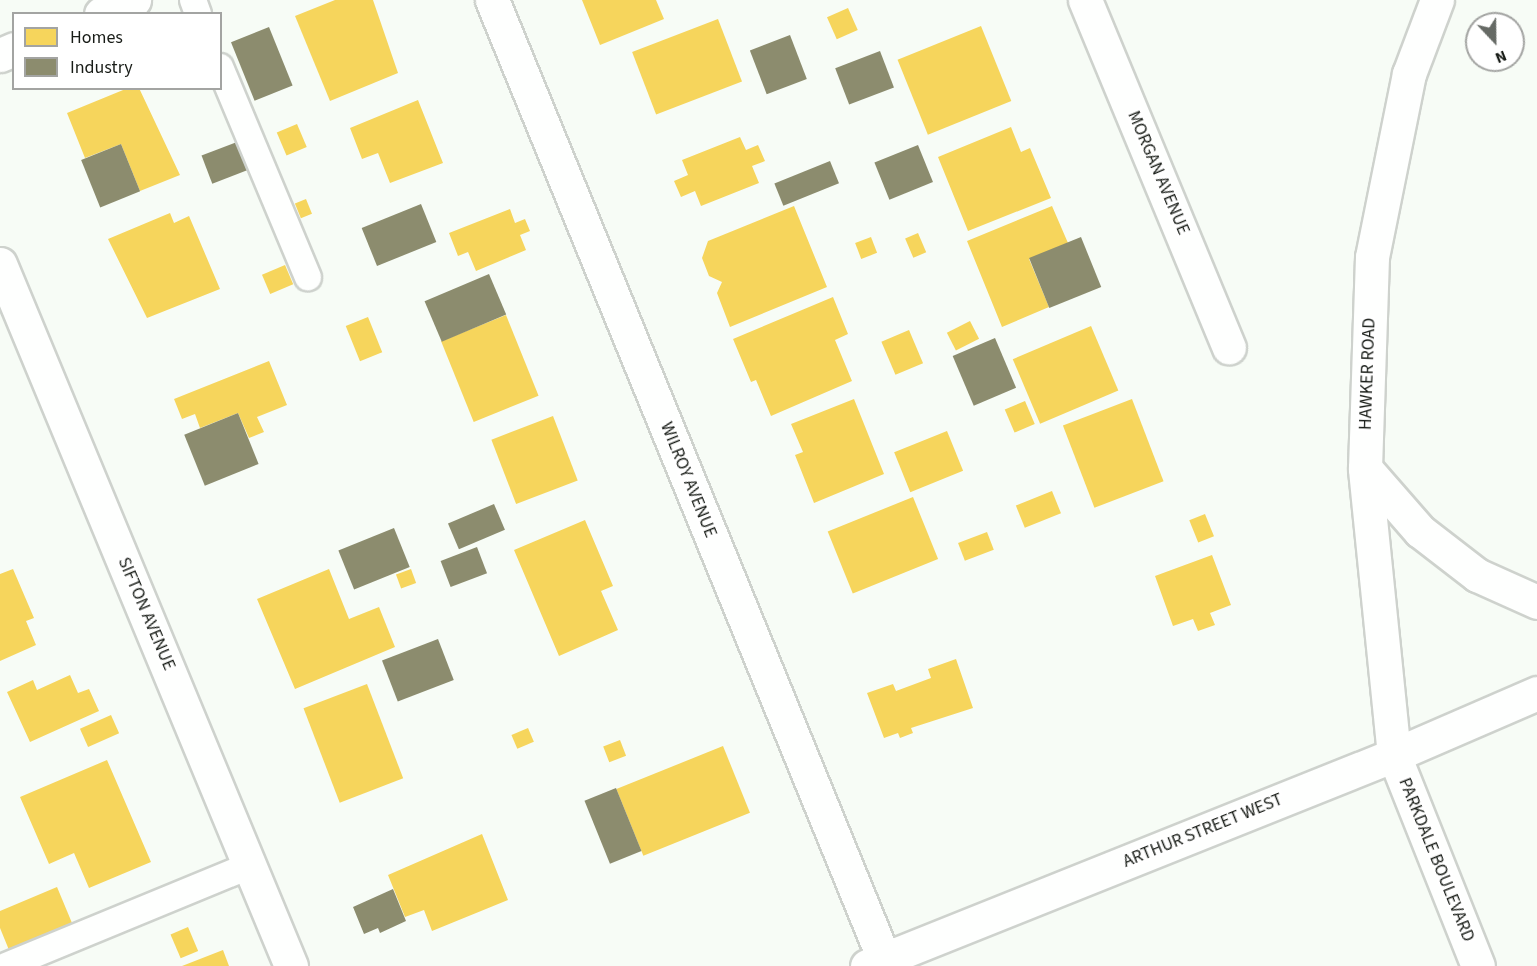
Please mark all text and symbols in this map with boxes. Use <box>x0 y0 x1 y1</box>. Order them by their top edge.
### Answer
legend <box>12 12 222 90</box>
north arrow <box>1465 12 1525 72</box>
text: Homes <box>70 25 123 50</box>
text: N <box>1492 45 1510 69</box>
text: Industry <box>70 55 133 80</box>
street label: MORGAN AVENUE <box>1122 108 1194 238</box>
street label: HAWKER ROAD <box>1355 318 1381 430</box>
street label: WILROY AVENUE <box>655 419 721 541</box>
street label: SIFTON AVENUE <box>112 554 180 674</box>
street label: PARKDALE BOULEVARD <box>1393 775 1479 945</box>
street label: ARTHUR STREET WEST <box>1120 789 1286 873</box>

